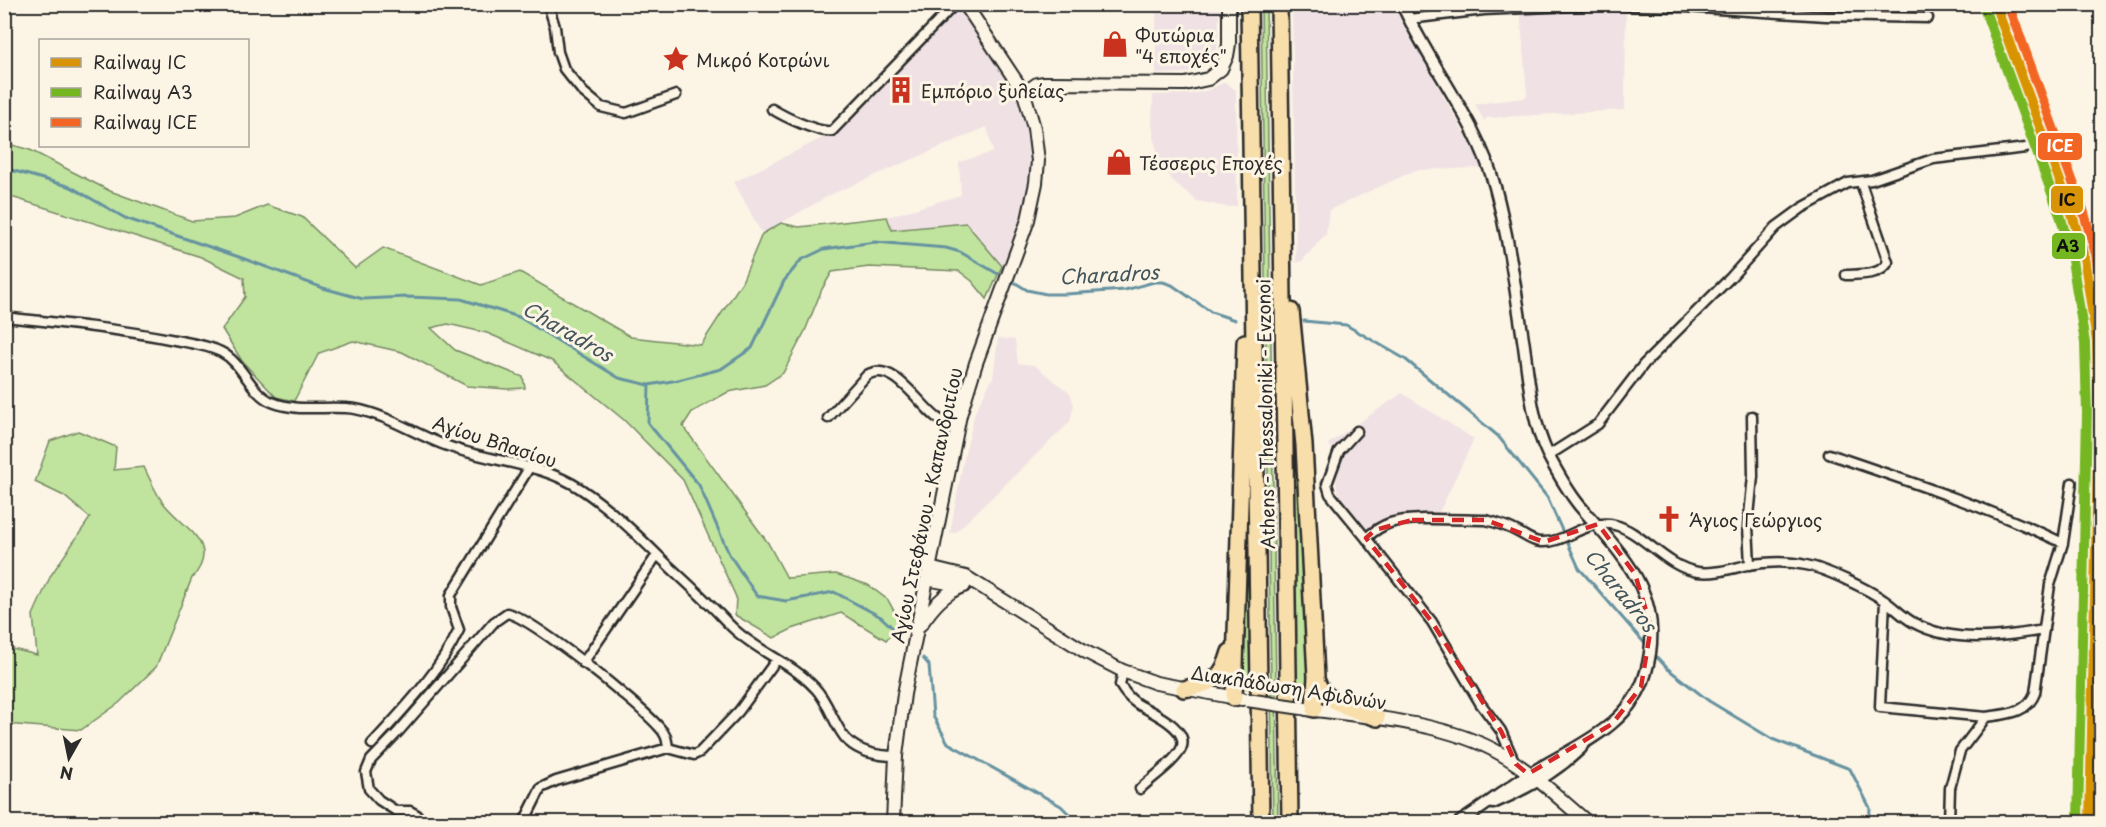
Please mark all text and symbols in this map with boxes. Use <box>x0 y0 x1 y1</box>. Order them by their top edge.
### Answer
place label: Φυτώρια "4 εποχές" <box>1135 21 1227 69</box>
shop icon: Φυτώρια "4 εποχές" <box>1100 29 1130 59</box>
legend <box>39 39 249 147</box>
place icon: Μικρό Κοτρώνι <box>661 44 691 74</box>
place label: Μικρό Κοτρώνι <box>696 46 830 73</box>
text: Railway IC <box>93 48 187 75</box>
building icon: Εμπόριο ξυλείας <box>886 75 916 105</box>
place label: Εμπόριο ξυλείας <box>921 77 1064 104</box>
text: Railway A3 <box>93 78 193 105</box>
text: Railway ICE <box>93 108 198 135</box>
line badge: ICE <box>2037 132 2083 161</box>
text: ICE <box>2046 133 2074 157</box>
shop icon: Τέσσερις Εποχές <box>1104 147 1134 177</box>
place label: Τέσσερις Εποχές <box>1139 149 1283 176</box>
line badge: IC <box>2050 185 2084 214</box>
text: IC <box>2058 187 2076 211</box>
line badge: A3 <box>2051 232 2086 260</box>
text: A3 <box>2056 233 2080 257</box>
water label: Charadros <box>1058 256 1161 292</box>
street label: Athens - Thessaloniki - Evzonoi <box>1249 279 1281 549</box>
water label: Charadros <box>517 293 620 370</box>
street label: Αγίου Στεφάνου - Καπανδριτίου <box>884 365 968 645</box>
street label: Αγίου Βλασίου <box>430 408 560 474</box>
church icon: Άγιος Γεώργιος <box>1654 504 1684 534</box>
place label: Άγιος Γεώργιος <box>1689 506 1822 533</box>
water label: Charadros <box>1578 542 1665 640</box>
street label: Διακλάδωση Αφιδνών <box>1189 658 1389 716</box>
north arrow <box>39 728 99 788</box>
text: N <box>58 761 75 787</box>

